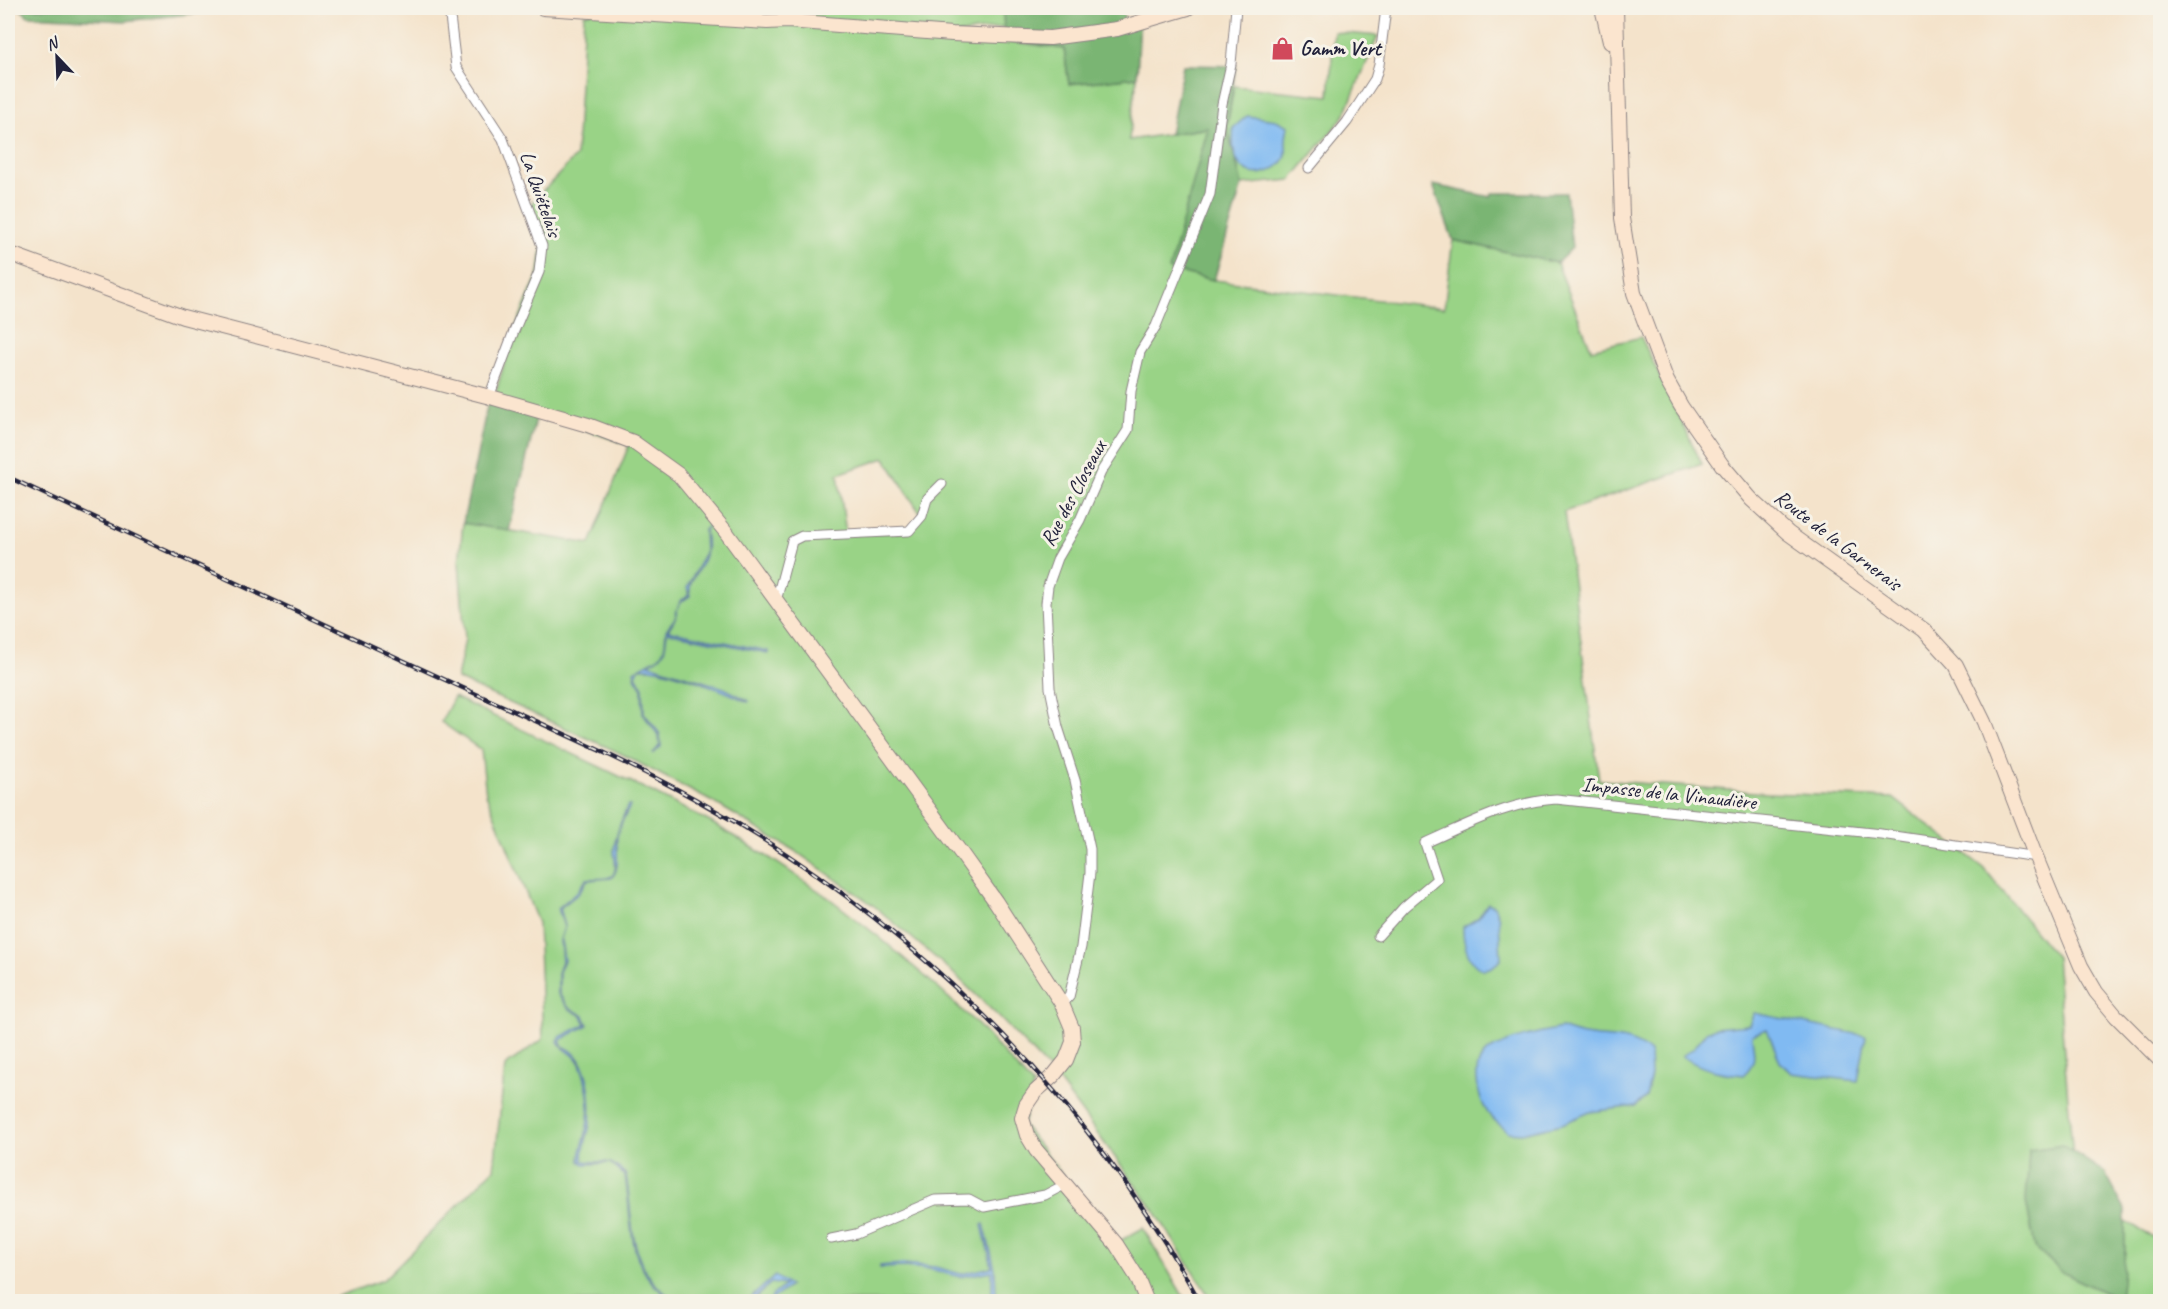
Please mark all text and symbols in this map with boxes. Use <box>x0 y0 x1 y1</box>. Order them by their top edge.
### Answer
north arrow <box>27 27 87 87</box>
text: N <box>43 32 63 55</box>
shop icon: Gamm Vert <box>1269 35 1295 61</box>
place label: Gamm Vert <box>1300 35 1383 61</box>
street label: La Quiételais <box>514 148 568 242</box>
street label: Rue des Closeaux <box>1034 434 1113 550</box>
street label: Route de la Garnerais <box>1769 484 1908 597</box>
street label: Impasse de la Vinaudière <box>1581 771 1759 815</box>

